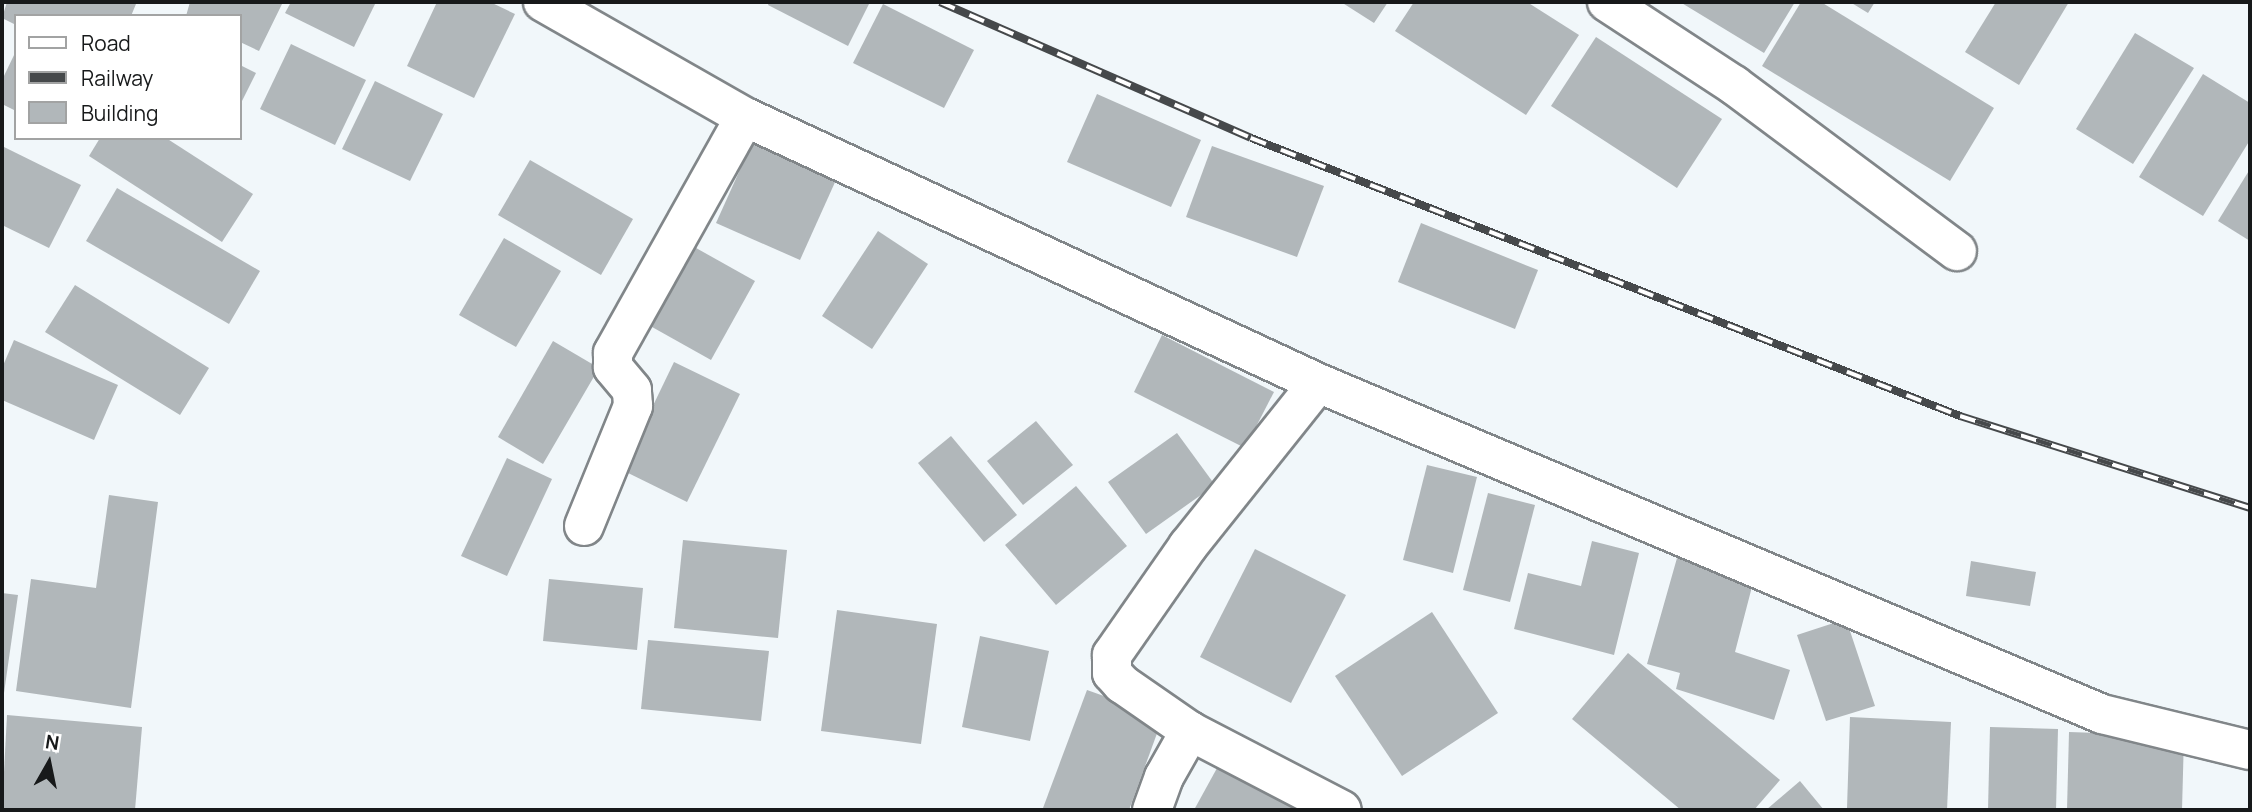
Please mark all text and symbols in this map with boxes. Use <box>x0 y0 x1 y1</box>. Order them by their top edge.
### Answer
legend <box>14 14 242 140</box>
text: Road <box>81 29 131 57</box>
text: Railway <box>81 64 153 92</box>
text: Building <box>81 99 158 127</box>
north arrow <box>14 728 84 798</box>
text: N <box>44 728 61 756</box>

